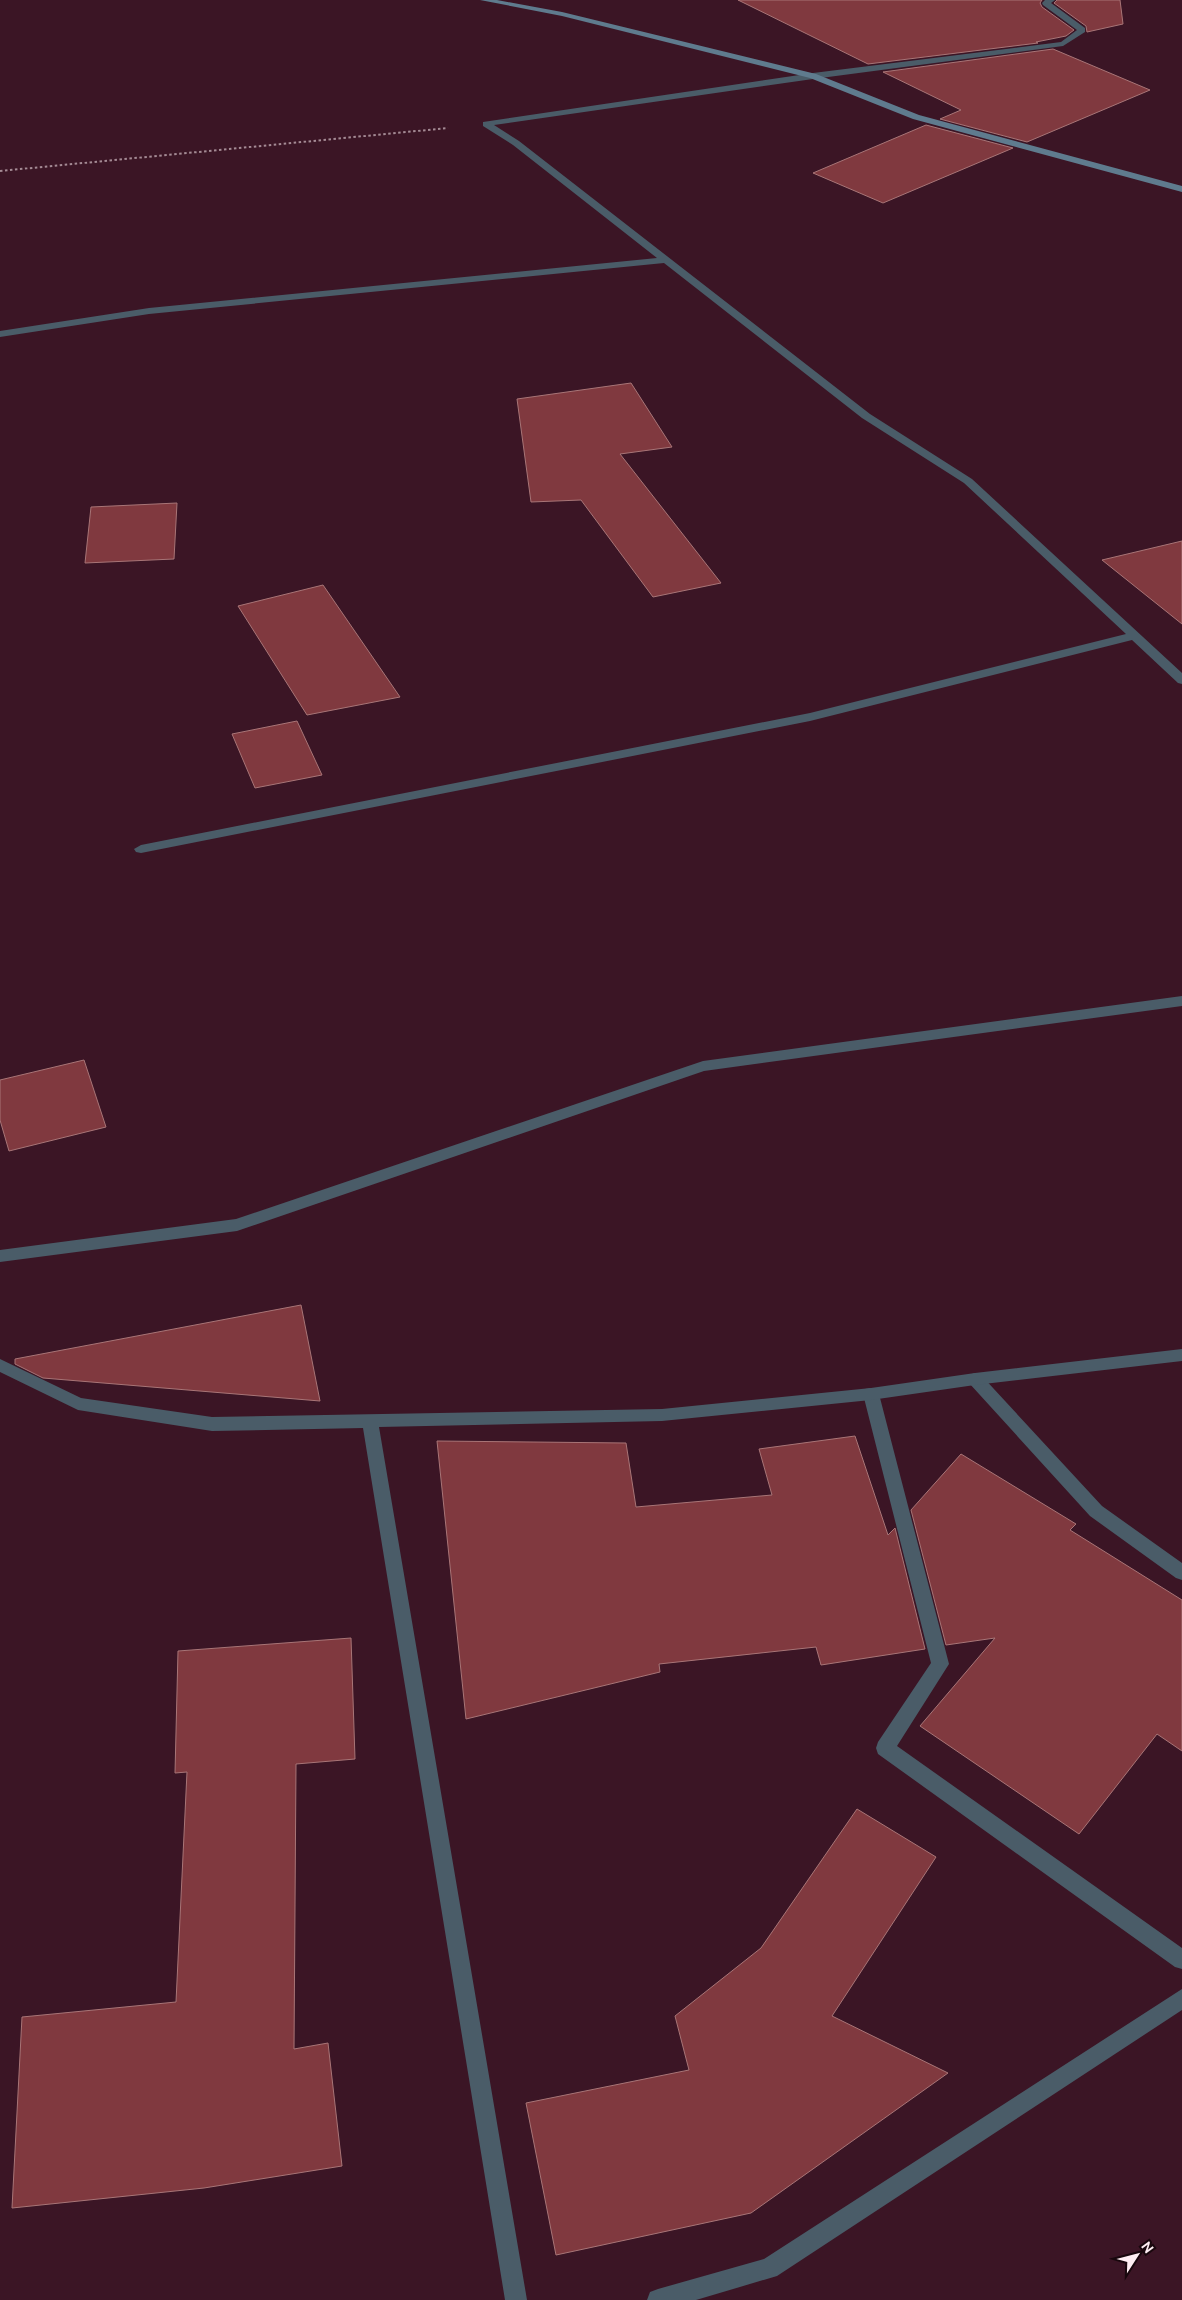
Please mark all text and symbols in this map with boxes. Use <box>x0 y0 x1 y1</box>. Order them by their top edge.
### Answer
north arrow <box>1112 2230 1162 2280</box>
text: N <box>1138 2238 1157 2256</box>

